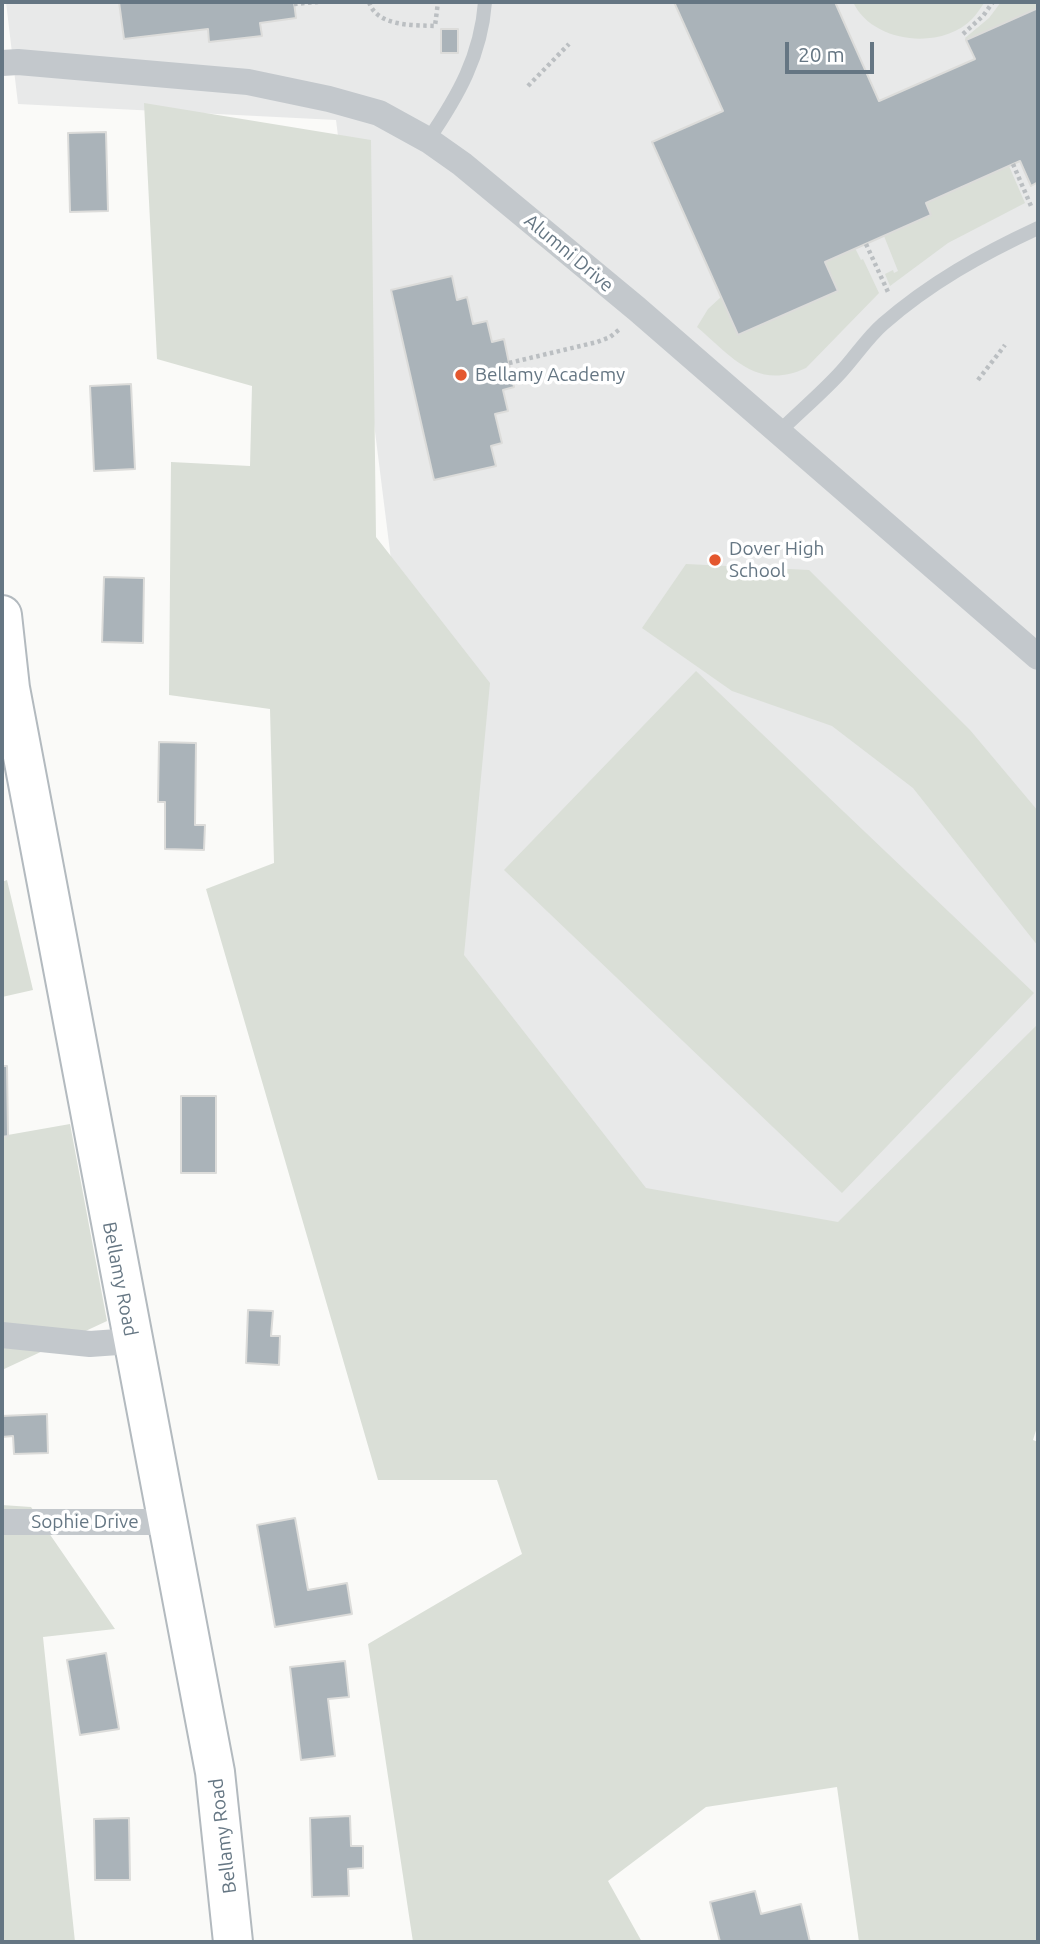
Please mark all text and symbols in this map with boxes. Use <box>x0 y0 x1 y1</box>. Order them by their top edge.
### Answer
scale bar <box>788 28 877 72</box>
text: 20 m <box>798 42 845 66</box>
street label: Alumni Drive <box>520 209 618 297</box>
place label: Bellamy Academy <box>475 364 625 386</box>
marker: Bellamy Academy <box>453 367 469 383</box>
place label: Dover High School <box>729 538 824 582</box>
marker: Dover High School <box>707 552 723 568</box>
street label: Bellamy Road <box>98 1220 142 1338</box>
street label: Sophie Drive <box>31 1511 139 1533</box>
street label: Bellamy Road <box>205 1777 241 1895</box>

